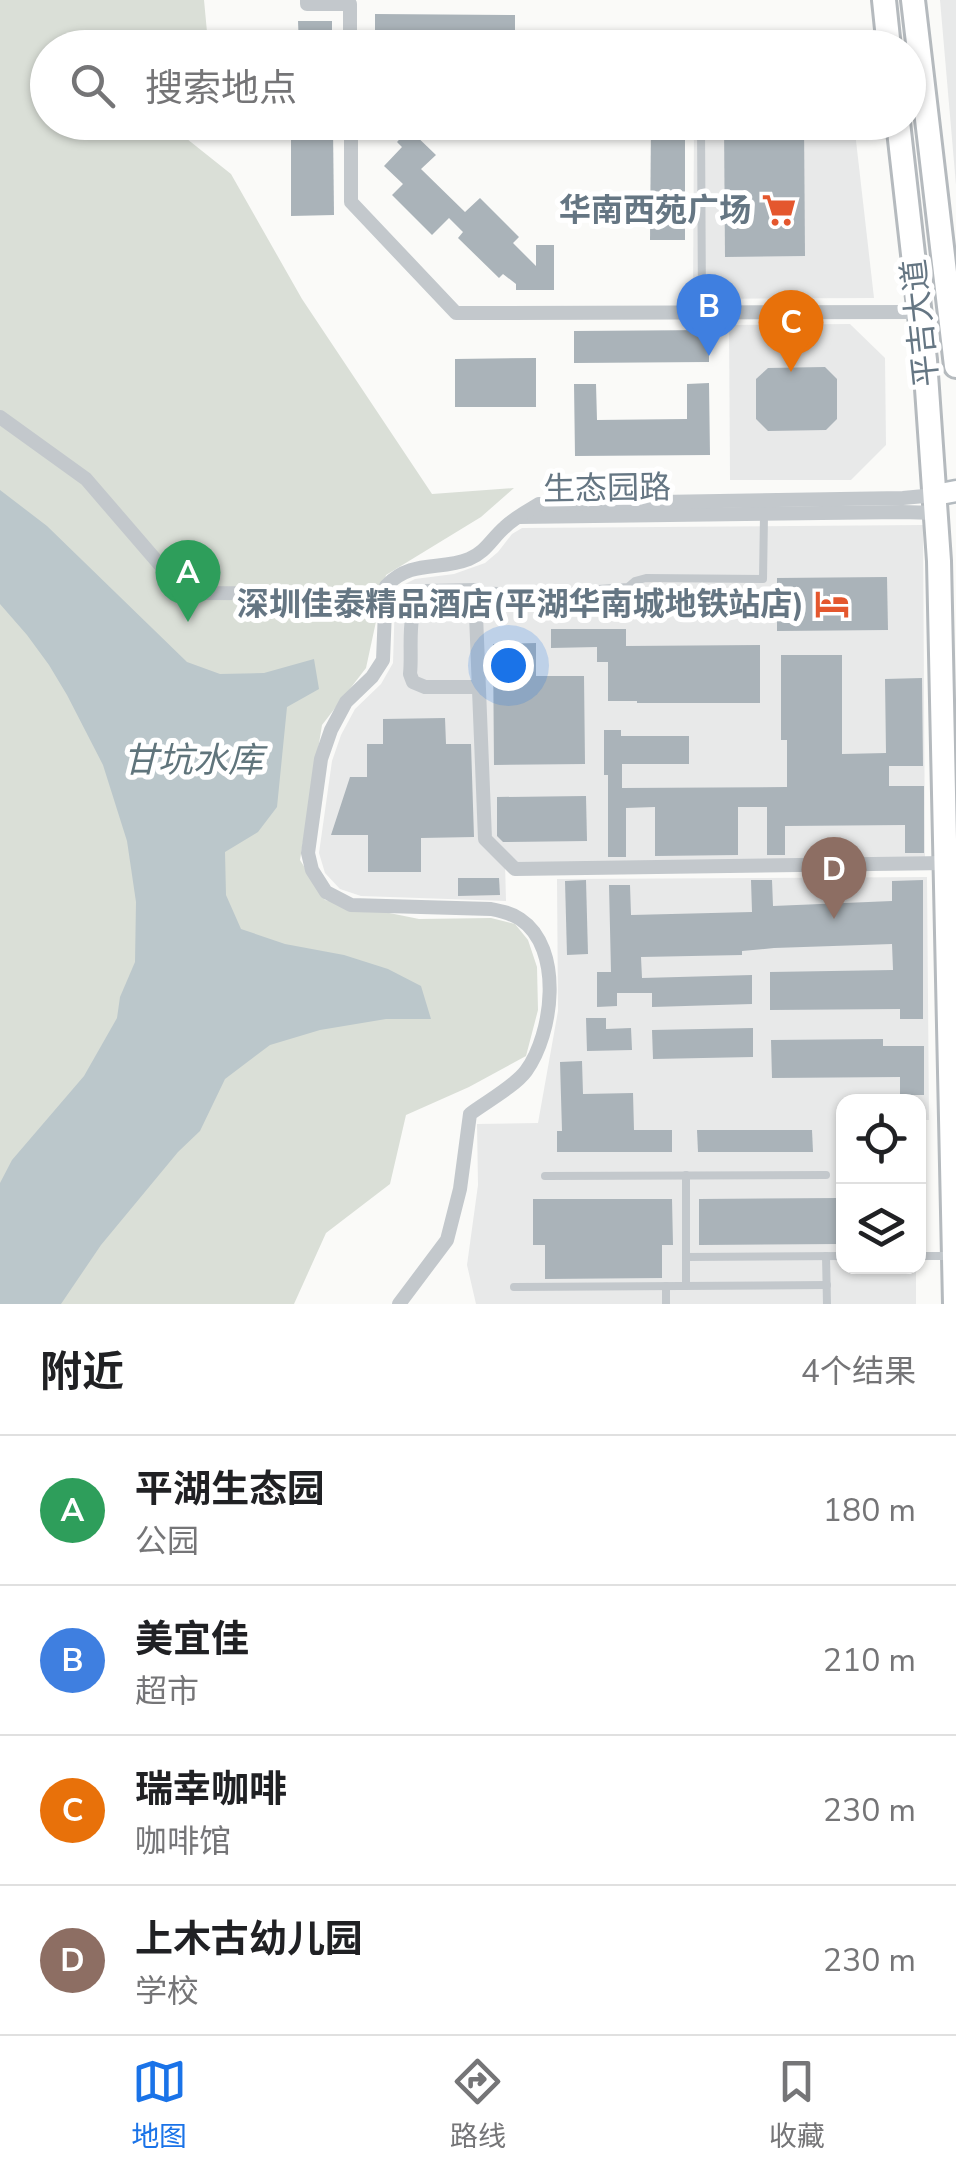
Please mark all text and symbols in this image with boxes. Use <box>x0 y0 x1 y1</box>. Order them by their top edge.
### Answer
search box <box>30 30 926 140</box>
icon: search <box>65 58 120 113</box>
text: 搜索地点 <box>145 63 297 114</box>
place label: 华南西苑广场 <box>559 189 751 232</box>
supermarket icon: 华南西苑广场 <box>760 191 798 229</box>
street label: 平吉大道 <box>892 257 949 389</box>
pin: B <box>676 274 742 356</box>
pin: C <box>758 290 824 372</box>
street label: 生态园路 <box>543 466 671 511</box>
pin: A <box>156 540 220 622</box>
place label: 深圳佳泰精品酒店(平湖华南城地铁站店) <box>237 583 804 626</box>
hotel icon: 深圳佳泰精品酒店(平湖华南城地铁站店) <box>813 585 851 623</box>
your location <box>483 640 534 691</box>
water label: 甘坑水库 <box>123 737 268 784</box>
pin: D <box>802 836 866 919</box>
map controls <box>836 1094 926 1274</box>
button: locate <box>836 1094 926 1184</box>
button: layers <box>836 1184 926 1274</box>
text: 附近 <box>40 1344 124 1401</box>
text: 4个结果 <box>801 1350 916 1393</box>
text: 平湖生态园 <box>135 1464 325 1515</box>
text: A <box>61 1489 84 1532</box>
text: 180 m <box>823 1489 916 1532</box>
text: 公园 <box>135 1520 199 1563</box>
text: 美宜佳 <box>135 1614 249 1665</box>
text: B <box>61 1639 84 1682</box>
text: 210 m <box>823 1639 916 1682</box>
text: 超市 <box>135 1670 199 1713</box>
text: 瑞幸咖啡 <box>135 1764 287 1815</box>
text: C <box>62 1789 83 1832</box>
text: 230 m <box>823 1789 916 1832</box>
text: 咖啡馆 <box>135 1820 231 1863</box>
text: 上木古幼儿园 <box>135 1914 363 1965</box>
text: D <box>60 1939 85 1982</box>
text: 230 m <box>823 1939 916 1982</box>
text: 学校 <box>135 1970 199 2013</box>
tab: 地图 <box>131 2054 187 2156</box>
tab: 路线 <box>450 2054 506 2156</box>
tab: 收藏 <box>769 2054 825 2156</box>

